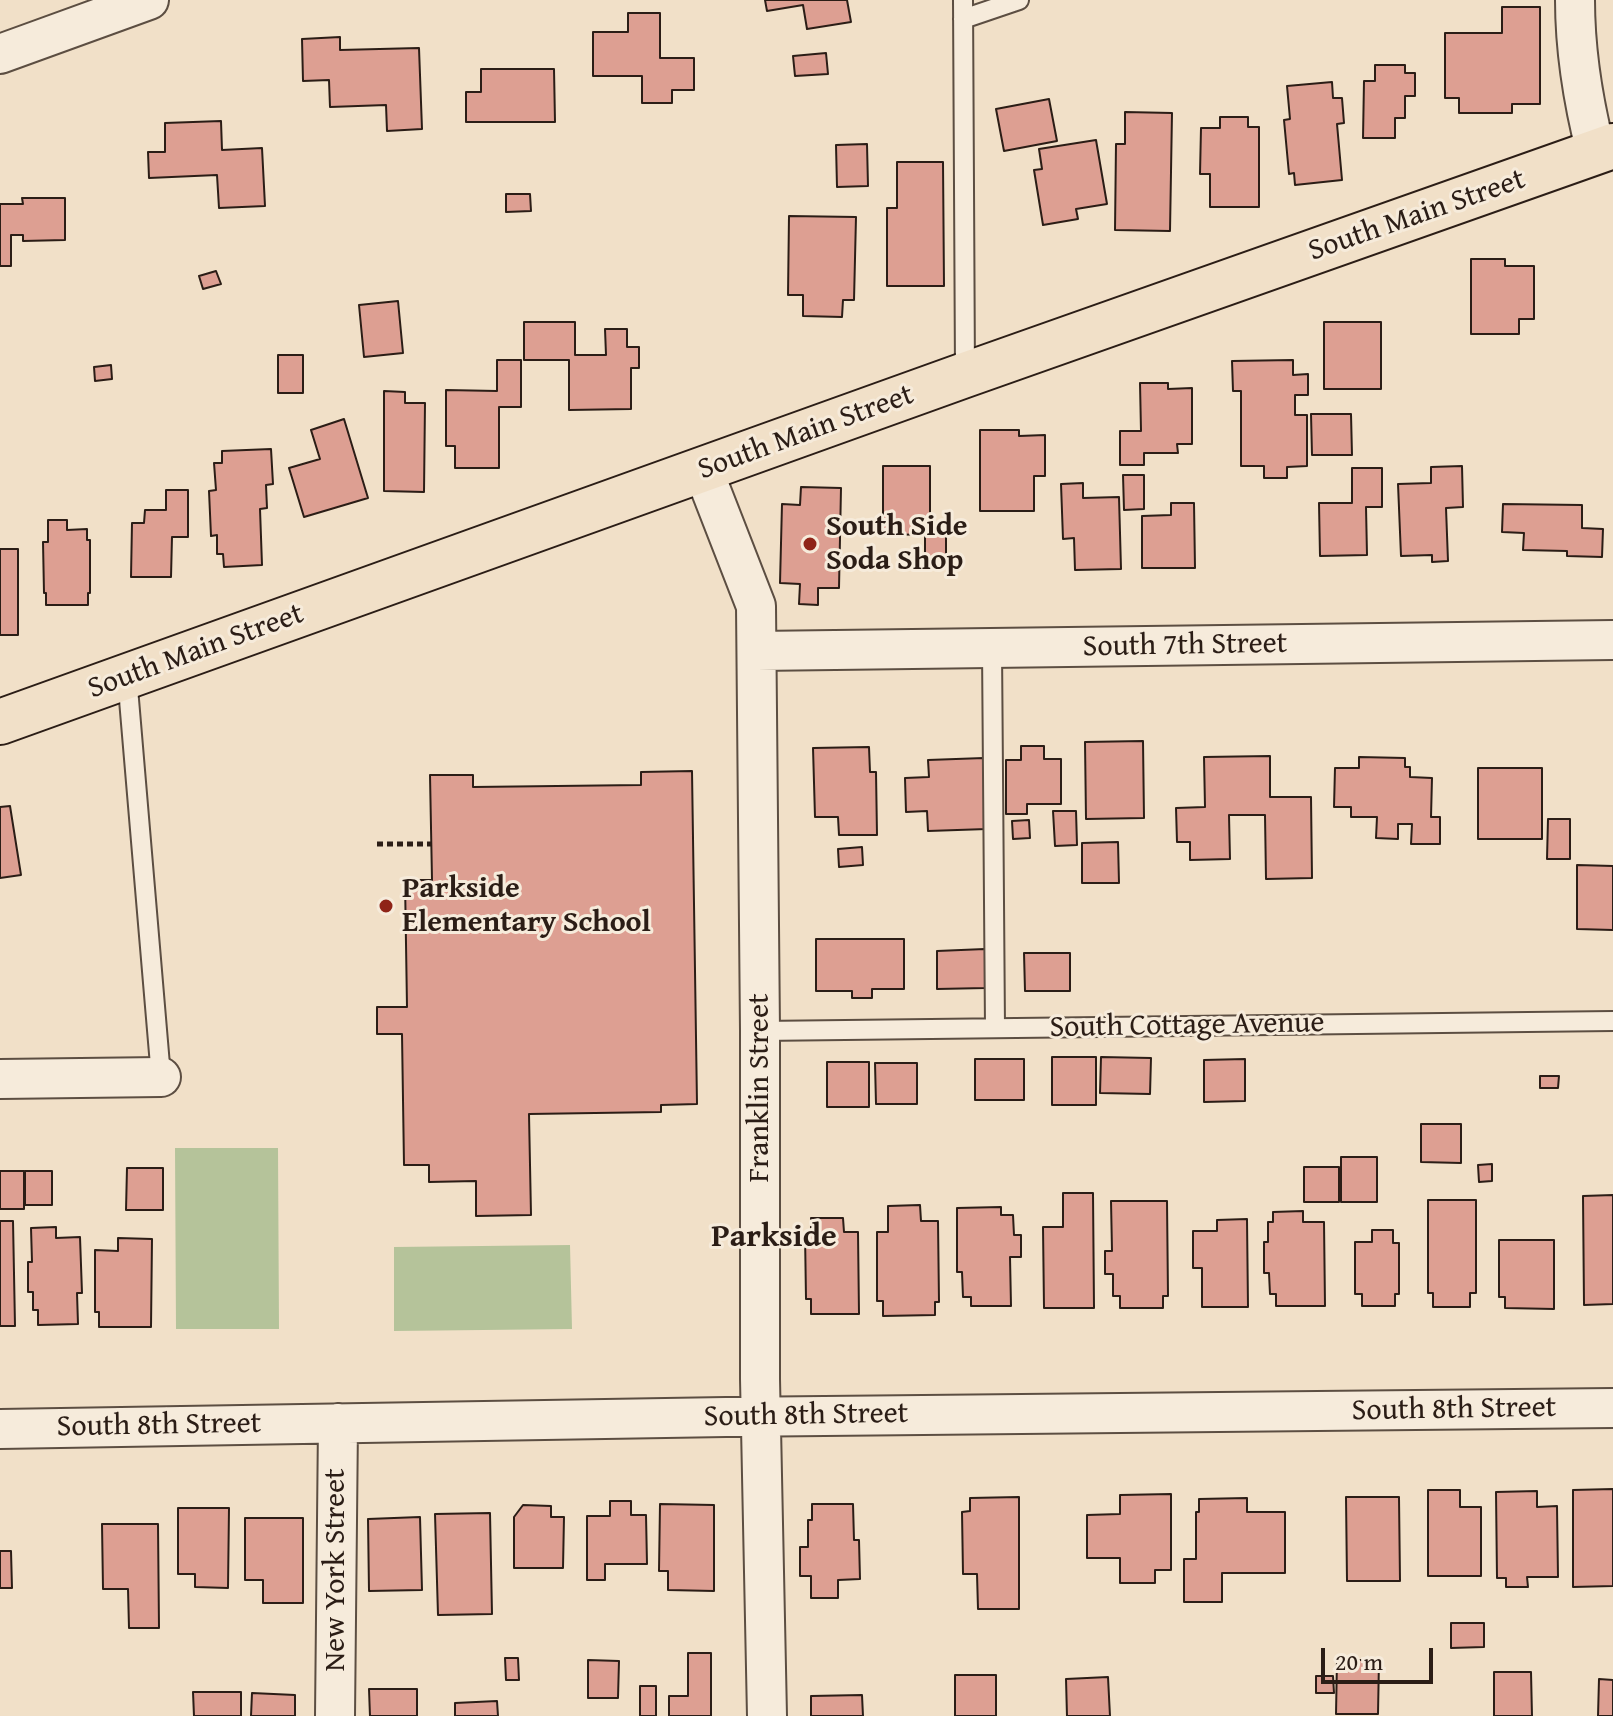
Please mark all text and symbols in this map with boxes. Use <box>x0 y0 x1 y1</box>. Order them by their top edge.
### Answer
street label: South Main Street <box>1304 162 1530 270</box>
street label: South Main Street <box>693 377 919 489</box>
place label: South Side Soda Shop <box>826 509 968 580</box>
marker: South Side Soda Shop <box>801 535 819 553</box>
street label: South Main Street <box>83 596 309 708</box>
street label: South 7th Street <box>1082 626 1288 666</box>
place label: Parkside Elementary School <box>402 871 651 942</box>
marker: Parkside Elementary School <box>377 897 395 915</box>
street label: Franklin Street <box>742 993 778 1183</box>
street label: South Cottage Avenue <box>1049 1006 1325 1046</box>
district label: Parkside <box>711 1219 837 1257</box>
street label: South 8th Street <box>1351 1390 1557 1430</box>
street label: South 8th Street <box>703 1396 909 1436</box>
street label: South 8th Street <box>56 1406 262 1446</box>
street label: New York Street <box>318 1468 354 1672</box>
scale bar <box>1325 1632 1437 1682</box>
text: 20 m <box>1335 1644 1383 1679</box>

